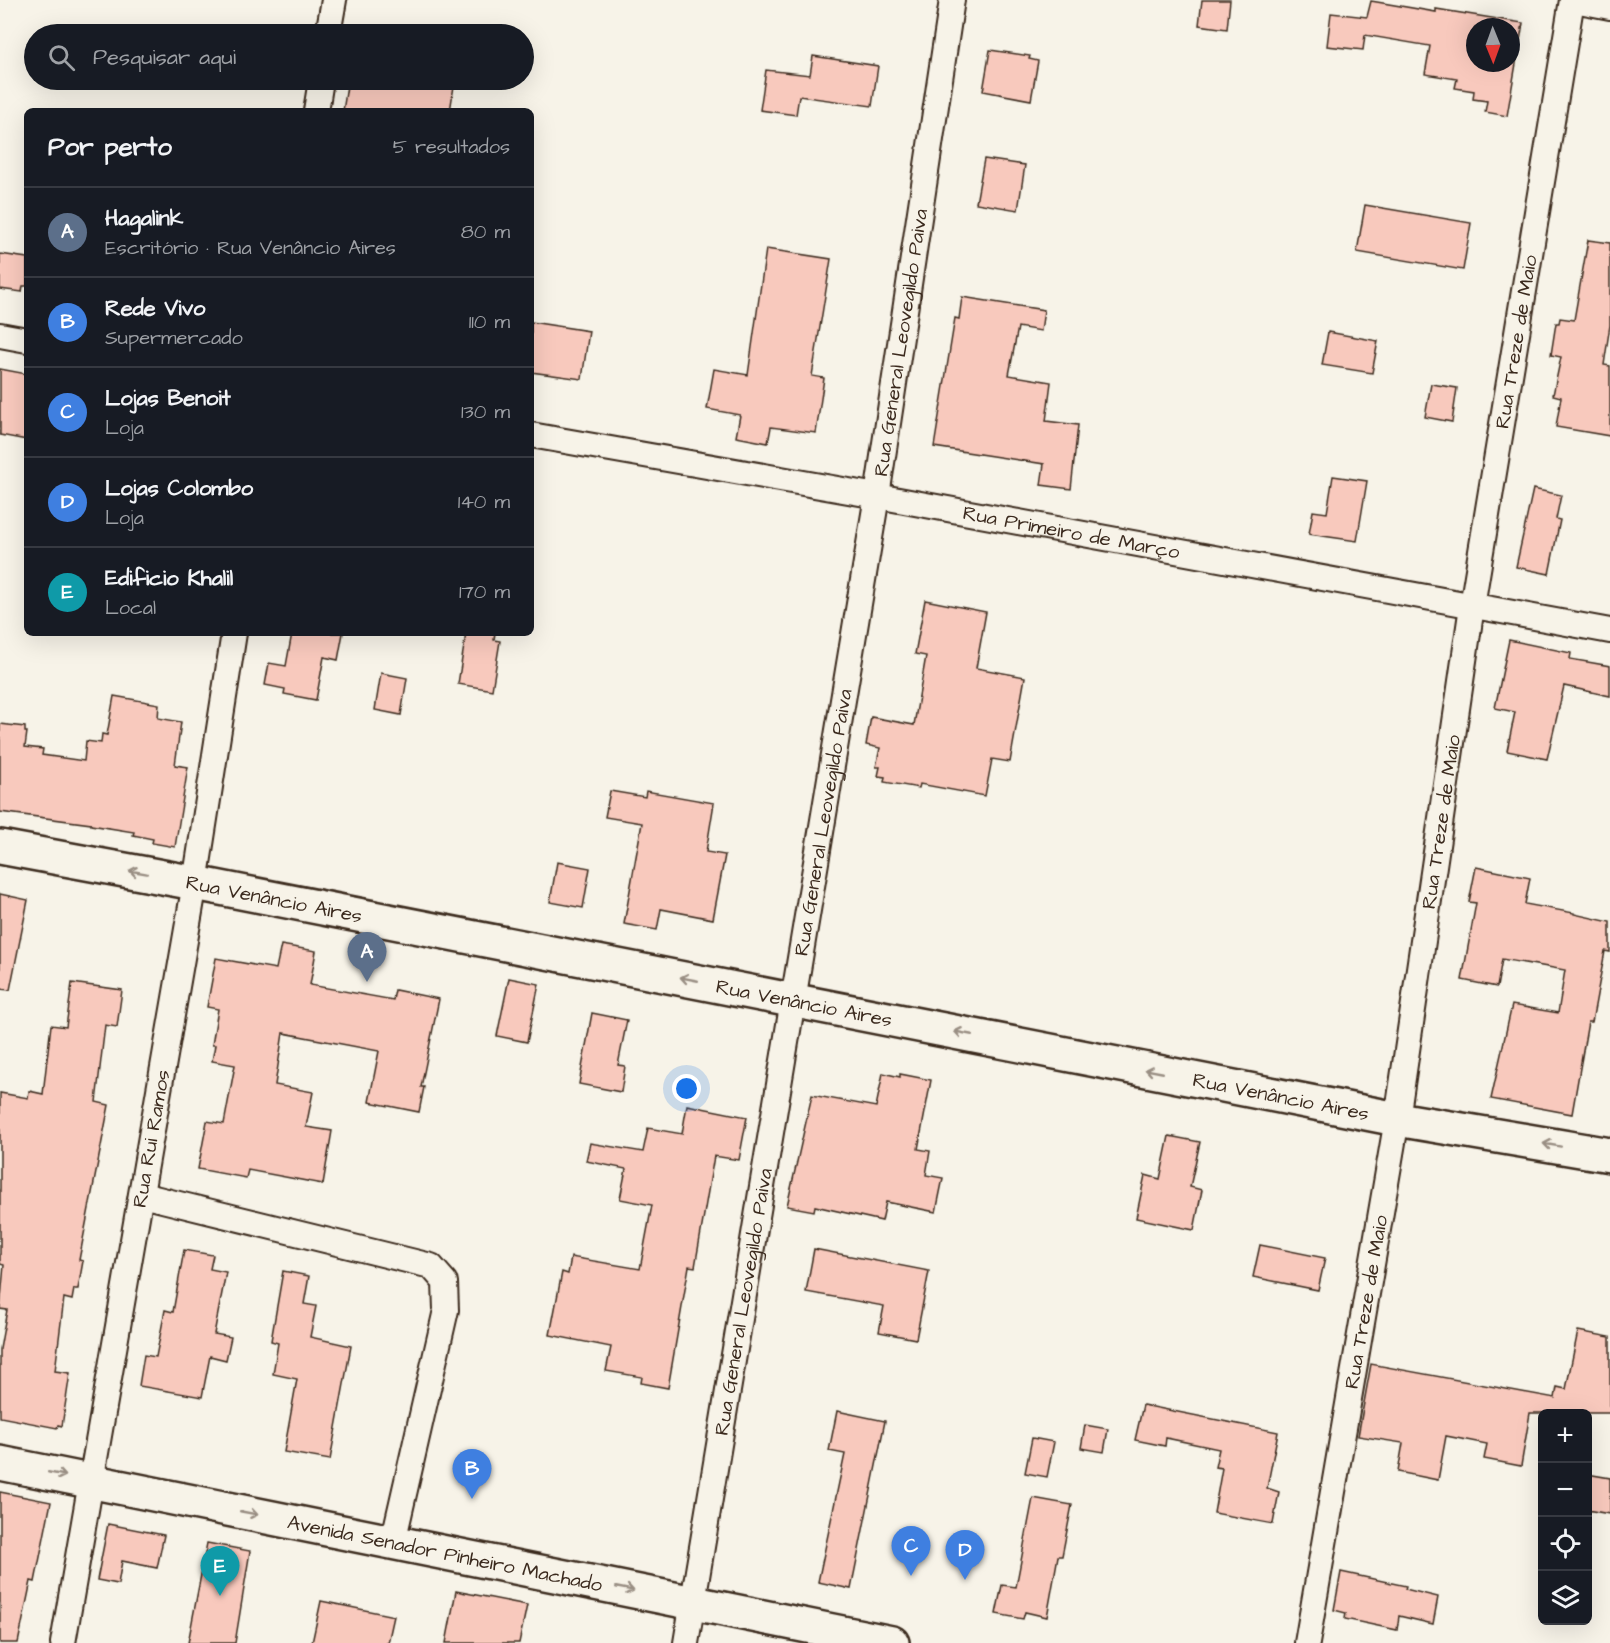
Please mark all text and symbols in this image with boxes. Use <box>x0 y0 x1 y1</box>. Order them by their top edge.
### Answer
north arrow <box>1466 18 1520 72</box>
search box <box>24 24 534 90</box>
icon: search <box>45 41 78 74</box>
text: Pesquisar aqui <box>93 42 236 73</box>
text: Por perto <box>48 129 172 165</box>
text: 5 resultados <box>393 133 510 161</box>
text: Hagalink <box>105 203 183 234</box>
street label: Rua General Leovegildo Paiva <box>867 207 935 478</box>
text: A <box>61 218 74 246</box>
text: 80 m <box>461 218 510 246</box>
text: Escritório · Rua Venâncio Aires <box>105 234 396 262</box>
street label: Rua Treze de Maio <box>1488 253 1545 431</box>
text: Rede Vivo <box>105 293 205 324</box>
text: B <box>60 308 75 336</box>
text: 110 m <box>469 308 510 336</box>
text: Supermercado <box>105 324 243 352</box>
text: Lojas Benoit <box>105 383 231 414</box>
text: C <box>60 398 75 426</box>
text: 130 m <box>461 398 510 426</box>
text: Loja <box>105 414 144 442</box>
text: Lojas Colombo <box>105 473 253 504</box>
text: D <box>61 488 74 516</box>
text: 140 m <box>458 488 510 516</box>
street label: Rua Primeiro de Março <box>960 499 1182 566</box>
text: Loja <box>105 504 144 532</box>
text: Edificio Khalil <box>105 563 233 594</box>
text: E <box>62 578 73 606</box>
text: 170 m <box>459 578 510 606</box>
text: Local <box>105 594 156 622</box>
street label: Rua General Leovegildo Paiva <box>788 687 860 958</box>
street label: Rua Treze de Maio <box>1415 733 1468 911</box>
one-way arrow <box>128 866 148 877</box>
street label: Rua Venâncio Aires <box>184 869 364 931</box>
pin: A <box>348 932 386 982</box>
one-way arrow <box>680 973 700 984</box>
street label: Rua Venâncio Aires <box>713 973 894 1035</box>
one-way arrow <box>954 1027 973 1038</box>
one-way arrow <box>1145 1065 1165 1076</box>
street label: Rua Venâncio Aires <box>1190 1066 1371 1128</box>
street label: Rua Rui Ramos <box>126 1068 177 1210</box>
your location <box>672 1074 701 1103</box>
one-way arrow <box>1543 1140 1563 1151</box>
street label: Rua General Leovegildo Paiva <box>708 1166 780 1437</box>
street label: Rua Treze de Maio <box>1338 1213 1395 1391</box>
map controls <box>1538 1409 1592 1625</box>
button: + <box>1538 1409 1592 1463</box>
pin: B <box>452 1450 492 1499</box>
button: − <box>1538 1463 1592 1517</box>
one-way arrow <box>47 1469 67 1480</box>
one-way arrow <box>238 1508 258 1519</box>
street label: Avenida Senador Pinheiro Machado <box>285 1508 605 1599</box>
button: locate <box>1538 1517 1592 1571</box>
pin: C <box>892 1526 930 1576</box>
pin: D <box>946 1530 984 1580</box>
pin: E <box>200 1546 240 1596</box>
button: layers <box>1538 1571 1592 1625</box>
one-way arrow <box>615 1584 634 1595</box>

